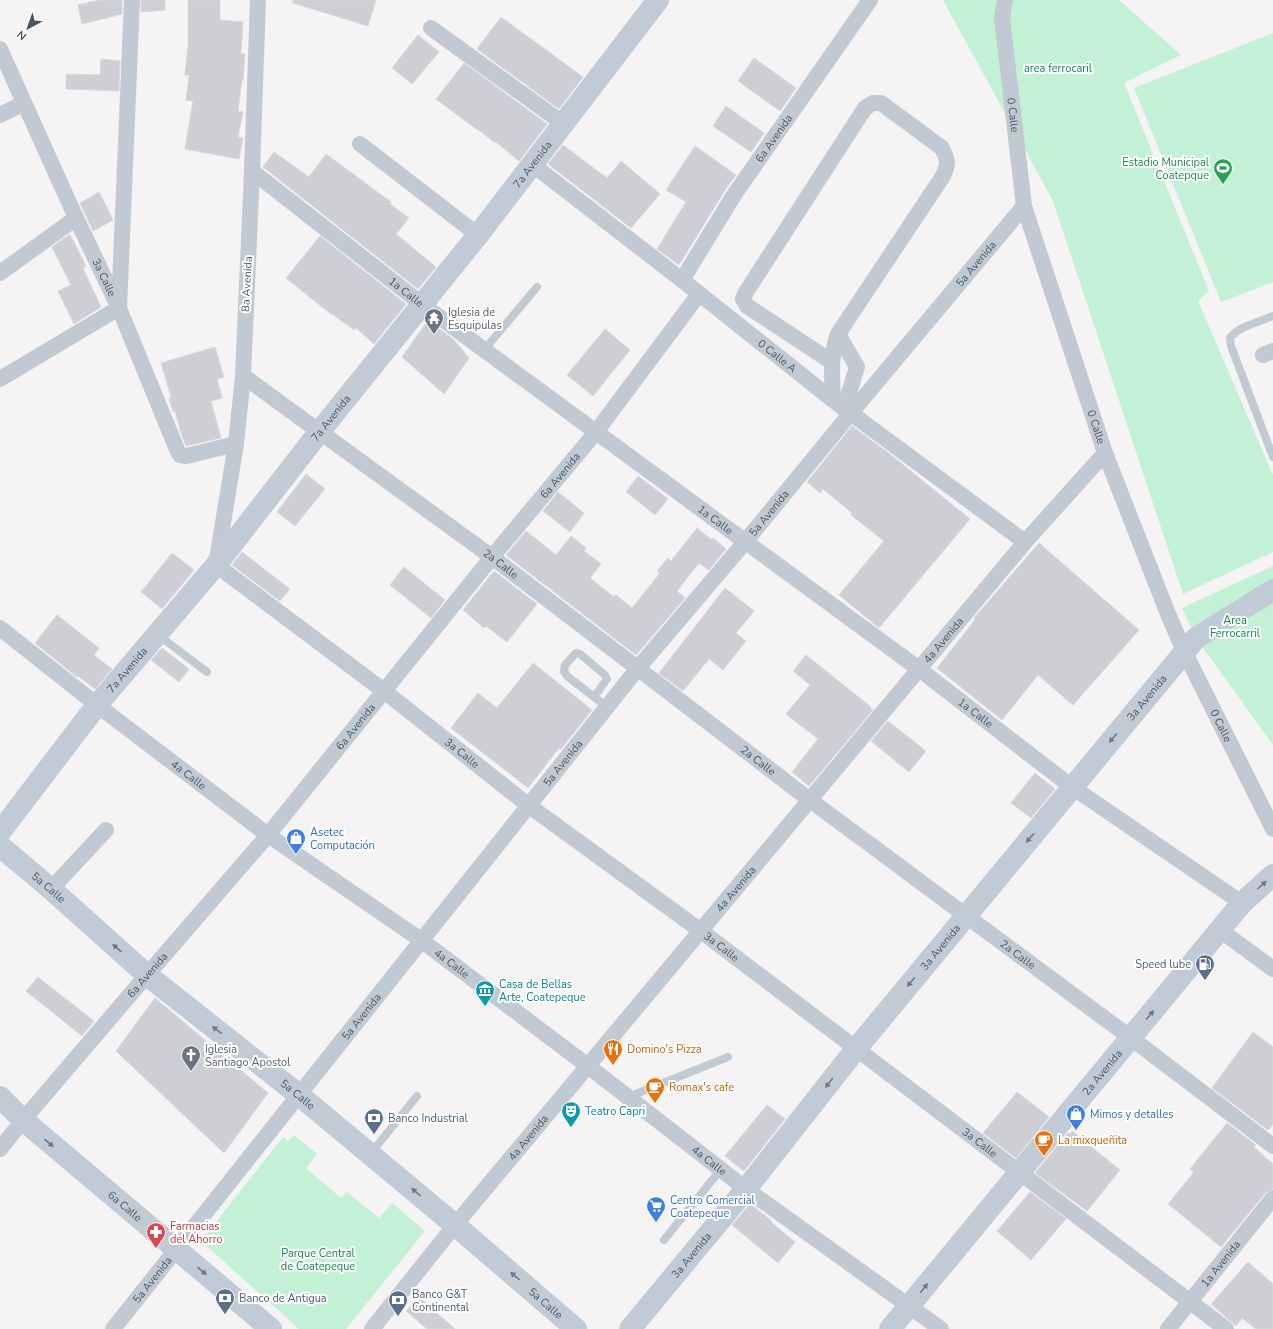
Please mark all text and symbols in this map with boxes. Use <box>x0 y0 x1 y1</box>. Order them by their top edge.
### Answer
north arrow <box>8 8 48 48</box>
text: N <box>14 27 30 44</box>
park label: area ferrocaril <box>1024 61 1093 76</box>
street label: 0 Calle <box>1004 97 1023 133</box>
street label: 6a Avenida <box>752 111 796 165</box>
street label: 7a Avenida <box>509 138 555 191</box>
place label: Estadio Municipal Coatepque <box>1122 155 1210 183</box>
sports icon: Estadio Municipal Coatepque <box>1212 157 1234 185</box>
street label: 5a Avenida <box>952 237 999 290</box>
street label: 3a Calle <box>89 256 120 299</box>
street label: 8a Avenida <box>238 256 256 312</box>
street label: 1a Calle <box>386 273 427 310</box>
place label: Iglesia de Esquipulas <box>448 305 502 333</box>
temple icon: Iglesia de Esquipulas <box>423 307 445 335</box>
street label: 0 Calle A <box>755 336 800 376</box>
street label: 7a Avenida <box>307 391 354 444</box>
street label: 0 Calle <box>1084 408 1109 446</box>
street label: 6a Avenida <box>536 449 584 502</box>
street label: 5a Avenida <box>745 487 792 539</box>
street label: 1a Calle <box>695 502 736 538</box>
street label: 2a Calle <box>480 546 522 582</box>
park label: Area Ferrocarril <box>1210 613 1261 641</box>
street label: 4a Avenida <box>920 614 967 666</box>
street label: 7a Avenida <box>103 644 151 696</box>
street label: 3a Avenida <box>1123 671 1170 724</box>
street label: 1a Calle <box>955 694 996 731</box>
street label: 6a Avenida <box>332 700 379 753</box>
street label: 0 Calle <box>1207 707 1236 745</box>
one-way arrow <box>1108 733 1117 744</box>
street label: 3a Calle <box>442 734 483 771</box>
street label: 5a Avenida <box>540 736 586 789</box>
street label: 2a Calle <box>738 742 779 779</box>
street label: 4a Calle <box>168 756 210 793</box>
place label: Asetec Computación <box>310 825 375 853</box>
shop icon: Asetec Computación <box>285 827 307 855</box>
one-way arrow <box>1025 833 1034 844</box>
street label: 4a Avenida <box>712 863 759 915</box>
street label: 5a Calle <box>29 868 69 906</box>
one-way arrow <box>1257 881 1267 890</box>
street label: 3a Avenida <box>917 921 964 973</box>
street label: 3a Calle <box>701 928 743 965</box>
street label: 2a Calle <box>997 936 1039 972</box>
one-way arrow <box>112 943 122 953</box>
street label: 4a Calle <box>431 945 473 982</box>
street label: 6a Avenida <box>123 949 171 1001</box>
fuel station icon: Speed lube <box>1194 953 1216 981</box>
place label: Speed lube <box>1135 957 1191 972</box>
one-way arrow <box>907 976 916 987</box>
place label: Casa de Bellas Arte, Coatepeque <box>499 977 586 1005</box>
museum icon: Casa de Bellas Arte, Coatepeque <box>474 979 496 1007</box>
street label: 5a Avenida <box>338 990 384 1043</box>
one-way arrow <box>1145 1010 1154 1021</box>
one-way arrow <box>212 1026 223 1035</box>
restaurant icon: Domino's Pizza <box>602 1038 624 1066</box>
place label: Iglesia Santiago Apostol <box>205 1042 291 1070</box>
place label: Domino's Pizza <box>627 1042 702 1057</box>
church icon: Iglesia Santiago Apostol <box>180 1044 202 1072</box>
street label: 2a Avenida <box>1079 1046 1126 1098</box>
street label: 5a Calle <box>277 1076 319 1113</box>
cafe icon: Romax's cafe <box>644 1076 666 1104</box>
one-way arrow <box>825 1077 834 1088</box>
place label: Romax's cafe <box>669 1080 734 1095</box>
theatre icon: Teatro Capri <box>560 1100 582 1128</box>
shop icon: Mimos y detalles <box>1065 1103 1087 1131</box>
place label: Teatro Capri <box>585 1104 645 1119</box>
bank icon: Banco Industrial <box>363 1107 385 1135</box>
place label: Mimos y detalles <box>1090 1107 1174 1122</box>
place label: Banco Industrial <box>388 1111 468 1126</box>
street label: 4a Avenida <box>504 1111 552 1164</box>
street label: 3a Calle <box>959 1124 1001 1161</box>
cafe icon: La mixqueñita <box>1033 1129 1055 1157</box>
place label: La mixqueñita <box>1058 1133 1127 1148</box>
one-way arrow <box>44 1138 55 1147</box>
street label: 4a Calle <box>689 1142 730 1179</box>
street label: 6a Calle <box>105 1187 146 1225</box>
one-way arrow <box>411 1188 421 1197</box>
place label: Centro Comercial Coatepeque <box>670 1193 756 1221</box>
supermarket icon: Centro Comercial Coatepeque <box>645 1195 667 1223</box>
place label: Farmacias del Ahorro <box>170 1219 223 1247</box>
pharmacy icon: Farmacias del Ahorro <box>145 1221 167 1249</box>
street label: 3a Avenida <box>668 1229 715 1281</box>
street label: 1a Avenida <box>1197 1237 1244 1290</box>
park label: Parque Central de Coatepeque <box>281 1246 356 1274</box>
street label: 5a Avenida <box>129 1253 175 1306</box>
one-way arrow <box>197 1267 208 1276</box>
one-way arrow <box>510 1272 520 1281</box>
one-way arrow <box>920 1283 929 1294</box>
street label: 5a Calle <box>525 1284 566 1322</box>
bank icon: Banco de Antigua <box>214 1287 236 1315</box>
place label: Banco G&T Continental <box>412 1287 470 1315</box>
bank icon: Banco G&T Continental <box>387 1289 409 1317</box>
place label: Banco de Antigua <box>239 1291 327 1306</box>

